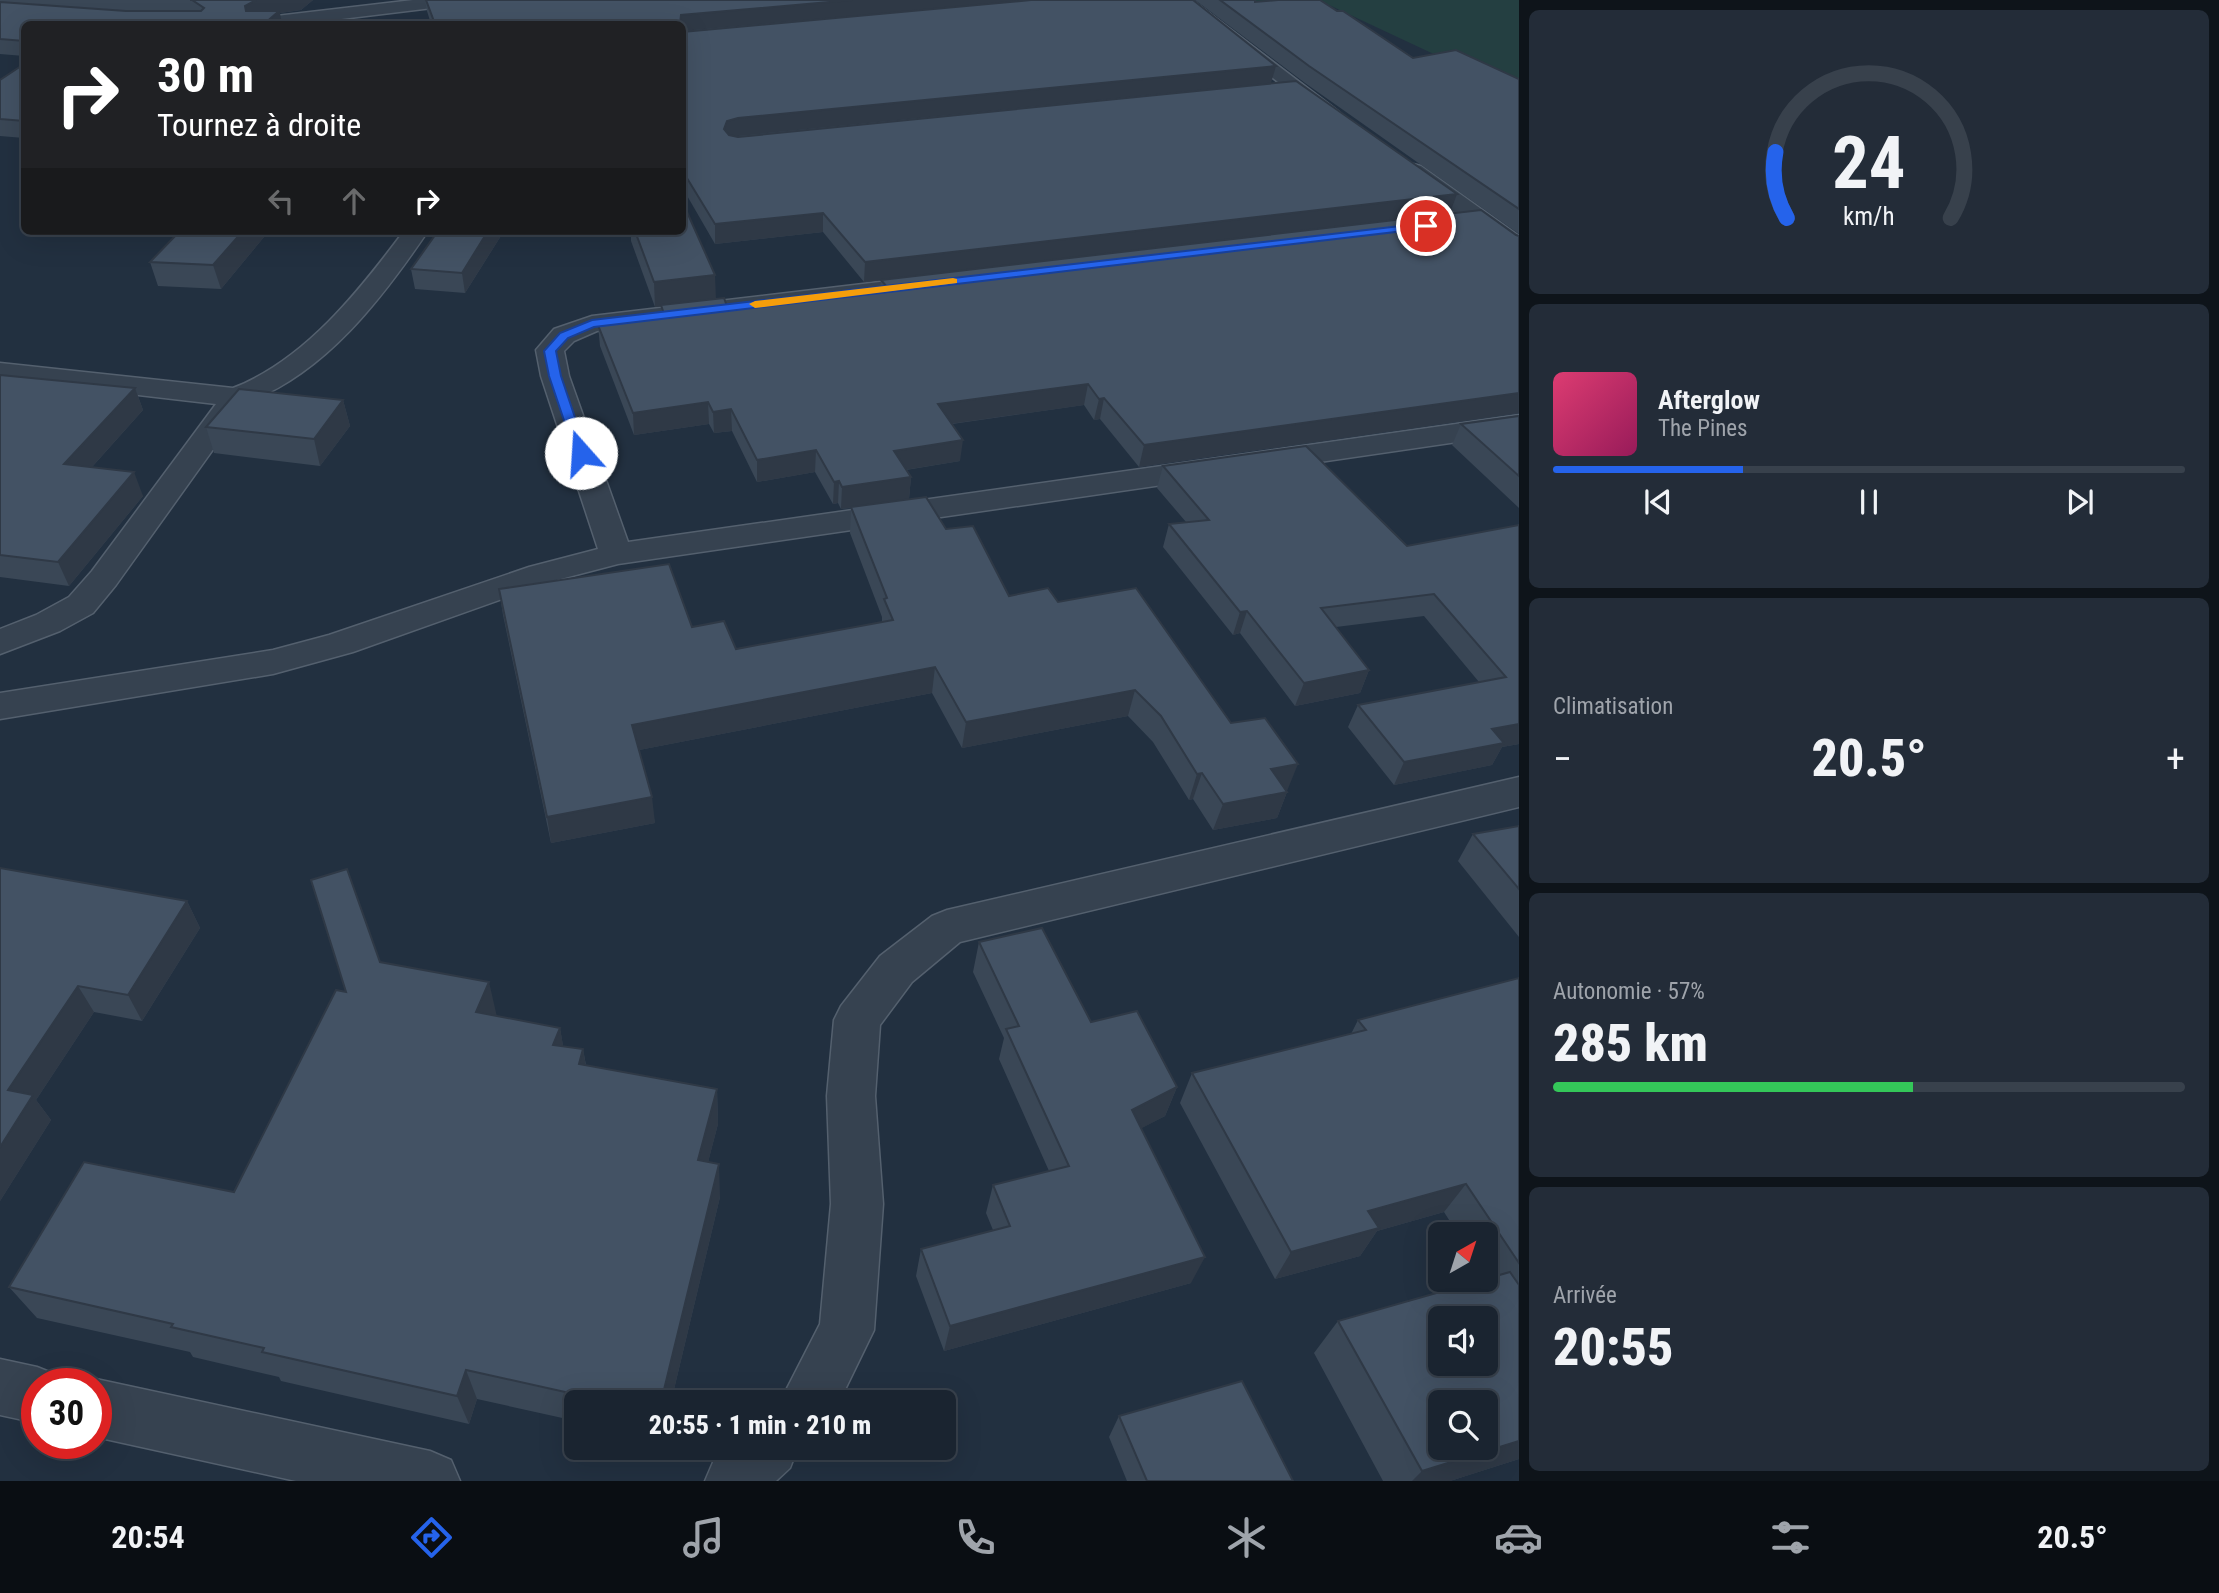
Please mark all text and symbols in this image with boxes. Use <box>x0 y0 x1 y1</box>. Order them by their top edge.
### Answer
text: 30 m <box>157 47 254 104</box>
icon: right <box>42 49 133 140</box>
text: Tournez à droite <box>157 106 361 144</box>
text: 24 <box>1832 120 1906 206</box>
icon: left <box>262 182 300 220</box>
icon: ahead <box>335 182 373 220</box>
icon: right <box>408 182 446 220</box>
pin <box>1396 196 1456 256</box>
text: km/h <box>1843 202 1895 231</box>
icon: arrive <box>1407 207 1445 245</box>
text: Afterglow <box>1658 385 1760 415</box>
text: The Pines <box>1658 415 1748 442</box>
position arrow <box>544 416 618 490</box>
icon: previous <box>1639 483 1677 521</box>
icon: pause <box>1850 483 1888 521</box>
icon: next <box>2061 483 2099 521</box>
text: Climatisation <box>1553 693 1673 720</box>
text: 20.5° <box>1811 728 1927 789</box>
text: − <box>1553 737 1572 781</box>
text: + <box>2166 737 2185 781</box>
text: Autonomie · 57% <box>1553 978 1705 1005</box>
text: 285 km <box>1553 1013 1708 1074</box>
north arrow <box>1428 1222 1498 1292</box>
map controls <box>1428 1222 1498 1460</box>
text: Arrivée <box>1553 1282 1617 1309</box>
button: sound <box>1428 1306 1498 1376</box>
text: 20:55 <box>1553 1317 1673 1378</box>
speed limit sign: 30 <box>21 1368 112 1459</box>
button: search <box>1428 1390 1498 1460</box>
text: 20:55 · 1 min · 210 m <box>649 1410 871 1440</box>
icon: directions <box>407 1513 456 1562</box>
icon: music <box>679 1513 728 1562</box>
icon: phone <box>951 1513 1000 1562</box>
icon: climate <box>1222 1513 1271 1562</box>
icon: car <box>1494 1513 1543 1562</box>
icon: filters <box>1766 1513 1815 1562</box>
text: 20:54 <box>111 1518 185 1556</box>
text: 20.5° <box>2037 1518 2108 1556</box>

